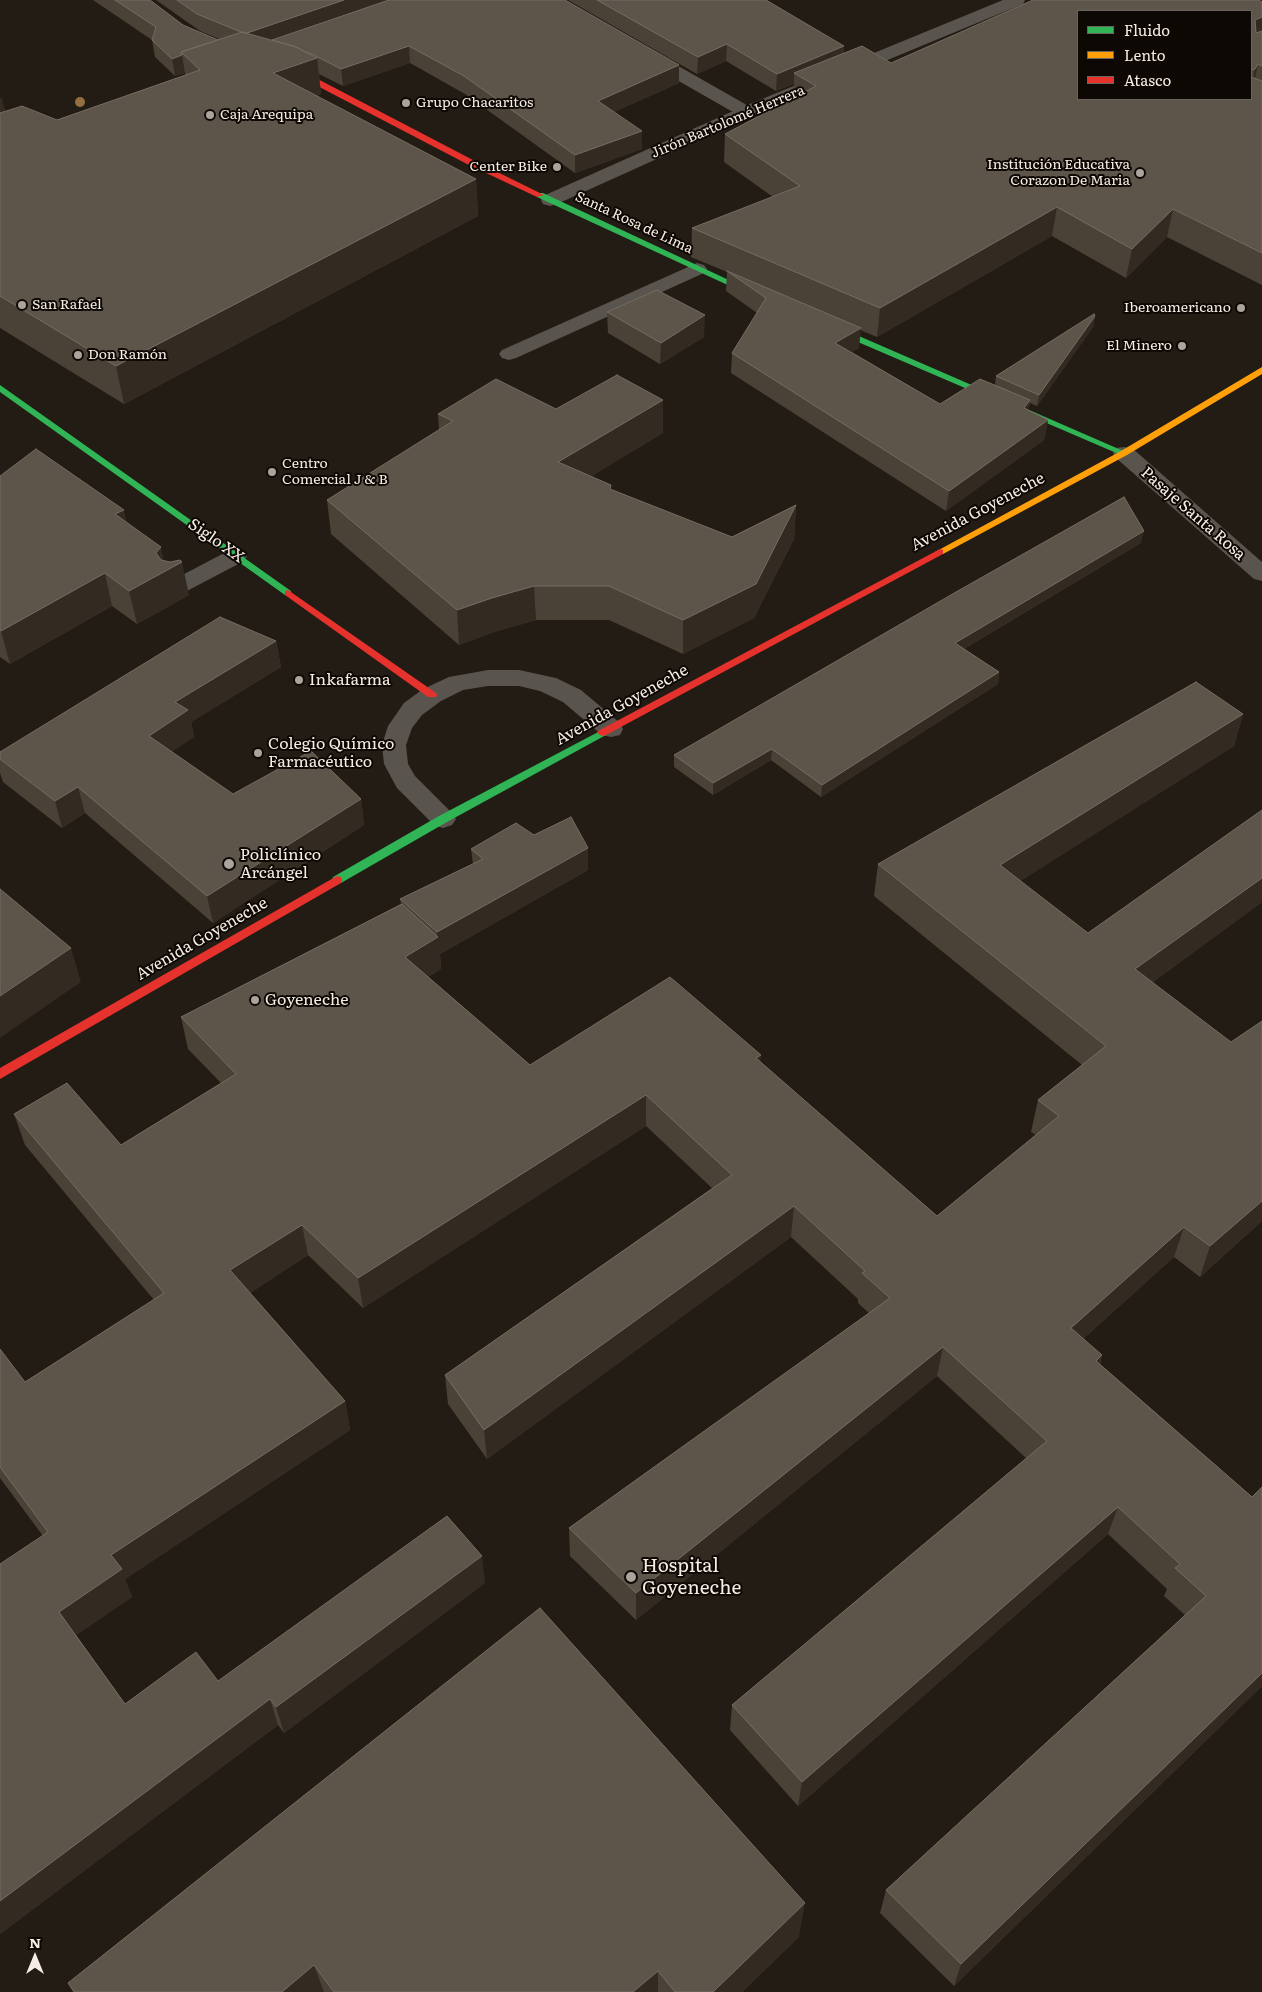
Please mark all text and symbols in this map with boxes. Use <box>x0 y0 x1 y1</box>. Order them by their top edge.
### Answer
legend <box>1077 10 1252 100</box>
text: Fluido <box>1124 18 1170 41</box>
text: Lento <box>1124 43 1165 66</box>
text: Atasco <box>1124 68 1171 91</box>
street label: Jirón Bartolomé Herrera <box>649 82 807 162</box>
place label: Grupo Chacaritos <box>416 95 533 111</box>
marker: Grupo Chacaritos <box>400 97 412 109</box>
place label: Caja Arequipa <box>220 107 313 123</box>
marker: Caja Arequipa <box>204 109 216 121</box>
place label: Institución Educativa Corazon De Maria <box>987 157 1130 190</box>
place label: Center Bike <box>470 159 547 175</box>
marker: Center Bike <box>551 161 563 173</box>
marker: Institución Educativa Corazon De Maria <box>1134 167 1146 179</box>
street label: Santa Rosa de Lima <box>572 188 696 258</box>
place label: San Rafael <box>32 297 102 313</box>
marker: San Rafael <box>16 299 28 311</box>
place label: Iberoamericano <box>1124 300 1231 316</box>
marker: Iberoamericano <box>1235 302 1247 314</box>
place label: El Minero <box>1106 338 1172 354</box>
marker: El Minero <box>1176 340 1188 352</box>
place label: Don Ramón <box>88 347 167 363</box>
marker: Don Ramón <box>72 349 84 361</box>
place label: Centro Comercial J & B <box>282 456 388 488</box>
street label: Pasaje Santa Rosa <box>1137 463 1249 565</box>
marker: Centro Comercial J & B <box>266 466 278 478</box>
street label: Avenida Goyeneche <box>908 469 1048 555</box>
street label: Siglo XX <box>184 515 248 567</box>
street label: Avenida Goyeneche <box>552 661 692 749</box>
place label: Inkafarma <box>309 670 391 690</box>
marker: Inkafarma <box>293 674 305 686</box>
place label: Colegio Químico Farmacéutico <box>268 734 394 772</box>
marker: Colegio Químico Farmacéutico <box>252 747 264 759</box>
place label: Policlínico Arcángel <box>240 845 321 883</box>
marker: Policlínico Arcángel <box>222 857 236 871</box>
street label: Avenida Goyeneche <box>133 894 271 984</box>
place label: Goyeneche <box>265 990 349 1010</box>
marker: Goyeneche <box>249 994 261 1006</box>
place label: Hospital Goyeneche <box>642 1555 741 1599</box>
marker: Hospital Goyeneche <box>624 1570 638 1584</box>
north arrow <box>10 1932 60 1982</box>
text: N <box>29 1932 41 1952</box>

